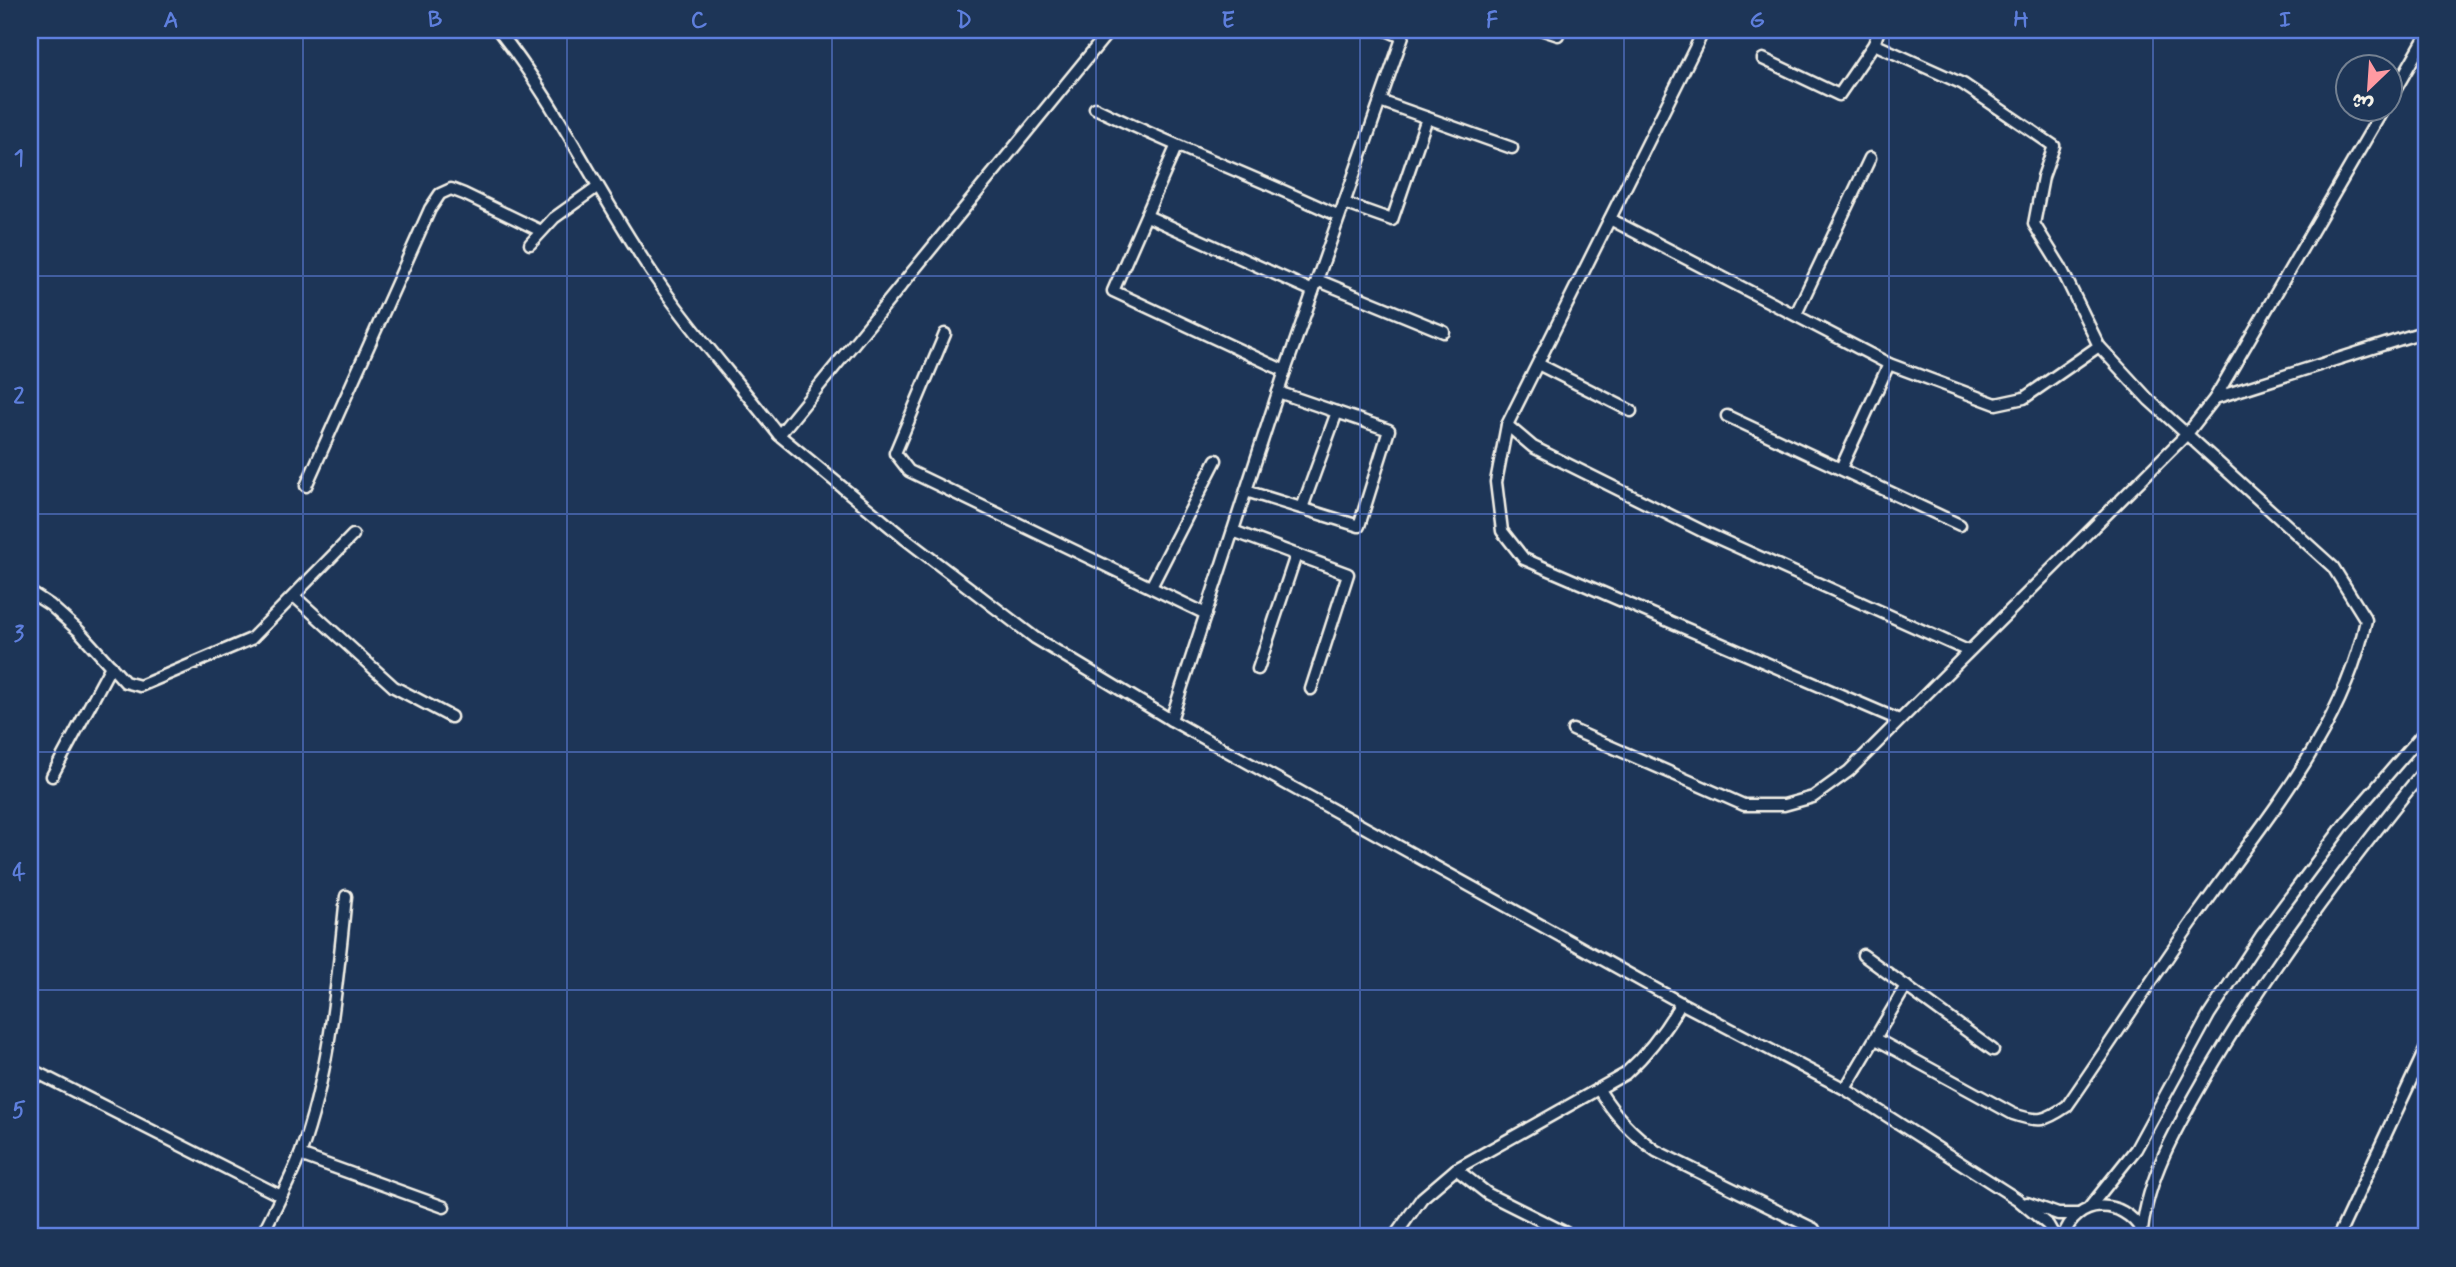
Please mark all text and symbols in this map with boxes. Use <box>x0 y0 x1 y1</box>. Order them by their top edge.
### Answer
text: A <box>163 6 179 36</box>
text: B <box>428 6 443 36</box>
text: C <box>691 6 708 36</box>
text: D <box>956 6 972 36</box>
text: E <box>1221 6 1235 36</box>
text: F <box>1486 6 1498 36</box>
text: G <box>1749 6 1765 36</box>
text: H <box>2013 6 2029 36</box>
text: I <box>2279 6 2291 36</box>
north arrow <box>2334 52 2404 122</box>
text: ش <box>2348 86 2377 118</box>
text: 1 <box>14 144 24 174</box>
text: 2 <box>13 382 25 412</box>
text: 3 <box>14 620 25 650</box>
text: 4 <box>12 858 26 888</box>
text: 5 <box>12 1096 26 1126</box>

